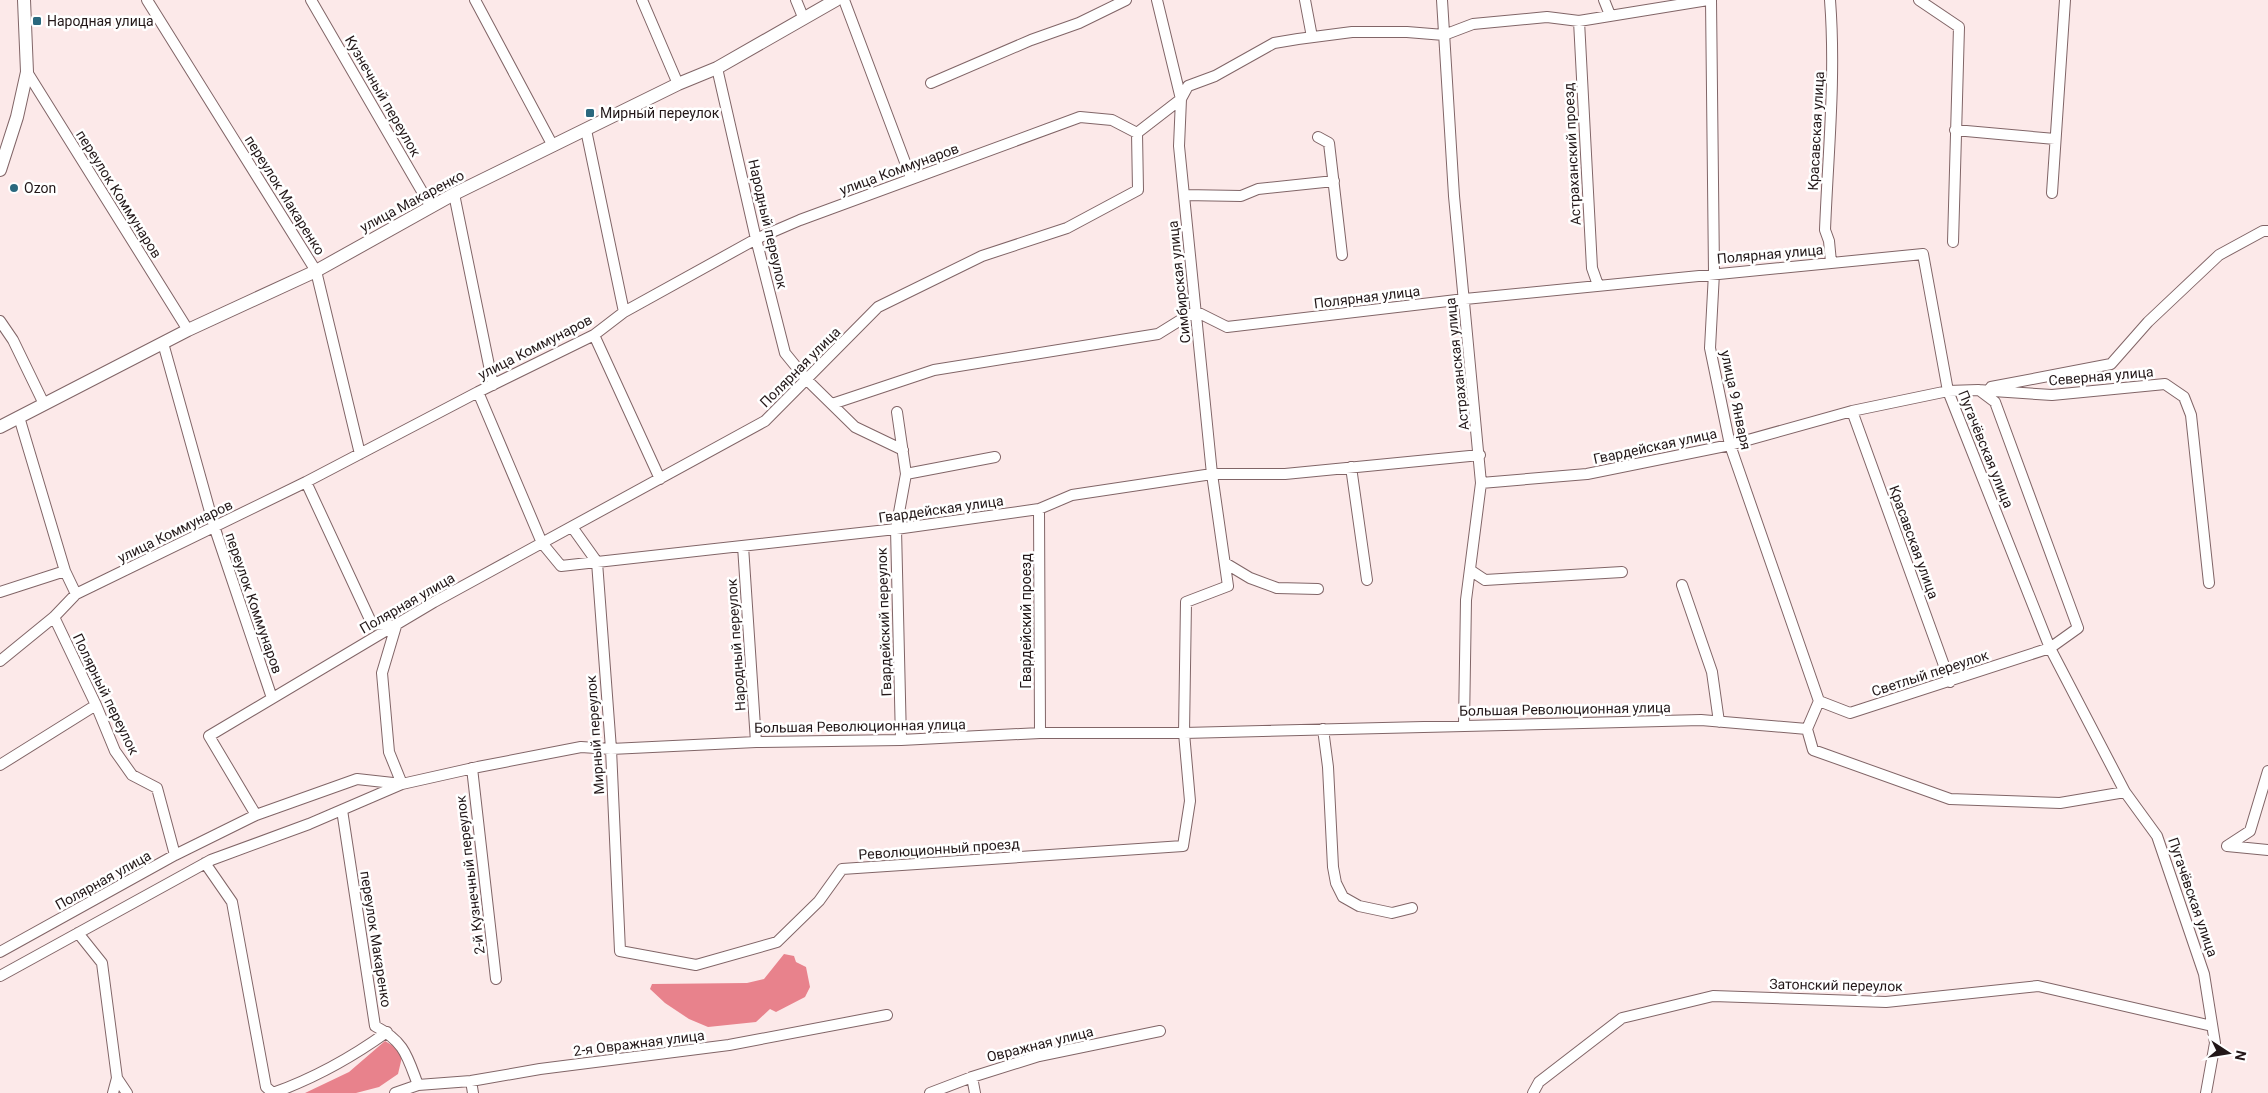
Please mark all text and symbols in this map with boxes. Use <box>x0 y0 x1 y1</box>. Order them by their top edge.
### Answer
place label: Народная улица <box>47 13 154 29</box>
marker: Народная улица <box>31 15 43 27</box>
street label: Кузнечный переулок <box>342 33 424 160</box>
street label: Красавская улица <box>1805 71 1827 191</box>
street label: Астраханский проезд <box>1560 82 1584 226</box>
place label: Мирный переулок <box>600 105 720 121</box>
marker: Мирный переулок <box>584 107 596 119</box>
street label: переулок Коммунаров <box>73 127 165 261</box>
street label: переулок Макаренко <box>242 132 328 258</box>
street label: улица Коммунаров <box>837 140 961 198</box>
street label: Народный переулок <box>745 158 791 291</box>
street label: улица Макаренко <box>357 167 467 235</box>
place label: Ozon <box>24 180 56 196</box>
marker: Ozon <box>8 182 20 194</box>
street label: Симбирская улица <box>1165 220 1193 344</box>
street label: Полярная улица <box>1716 241 1824 267</box>
street label: Полярная улица <box>1313 283 1421 311</box>
street label: Астраханская улица <box>1442 297 1472 431</box>
street label: улица Коммунаров <box>475 311 595 383</box>
street label: Полярная улица <box>757 324 843 410</box>
street label: улица 9 Января <box>1718 349 1754 451</box>
street label: Северная улица <box>2048 363 2154 389</box>
street label: Пугачёвская улица <box>1955 388 2017 510</box>
street label: Гвардейская улица <box>1592 425 1718 467</box>
street label: Красавская улица <box>1886 483 1942 601</box>
street label: Гвардейская улица <box>878 492 1004 526</box>
street label: улица Коммунаров <box>115 496 235 566</box>
street label: переулок Коммунаров <box>222 530 286 676</box>
street label: Гвардейский переулок <box>873 547 895 697</box>
street label: Гвардейский проезд <box>1018 553 1034 689</box>
street label: Полярная улица <box>357 569 457 637</box>
street label: Народный переулок <box>723 578 749 712</box>
street label: Полярный переулок <box>70 631 142 758</box>
street label: Светлый переулок <box>1870 646 1991 699</box>
street label: Мирный переулок <box>583 674 607 795</box>
street label: Большая Революционная улица <box>1459 699 1671 719</box>
street label: Большая Революционная улица <box>754 716 966 736</box>
street label: 2-й Кузнечный переулок <box>452 794 488 955</box>
street label: Революционный проезд <box>858 835 1021 863</box>
street label: Пугачёвская улица <box>2165 835 2221 959</box>
street label: Полярная улица <box>52 847 154 913</box>
street label: переулок Макаренко <box>357 870 395 1008</box>
street label: Затонский переулок <box>1769 976 1903 994</box>
street label: Овражная улица <box>985 1023 1095 1065</box>
street label: 2-я Овражная улица <box>573 1027 705 1059</box>
north arrow <box>2203 1028 2253 1078</box>
text: N <box>2232 1049 2250 1062</box>

